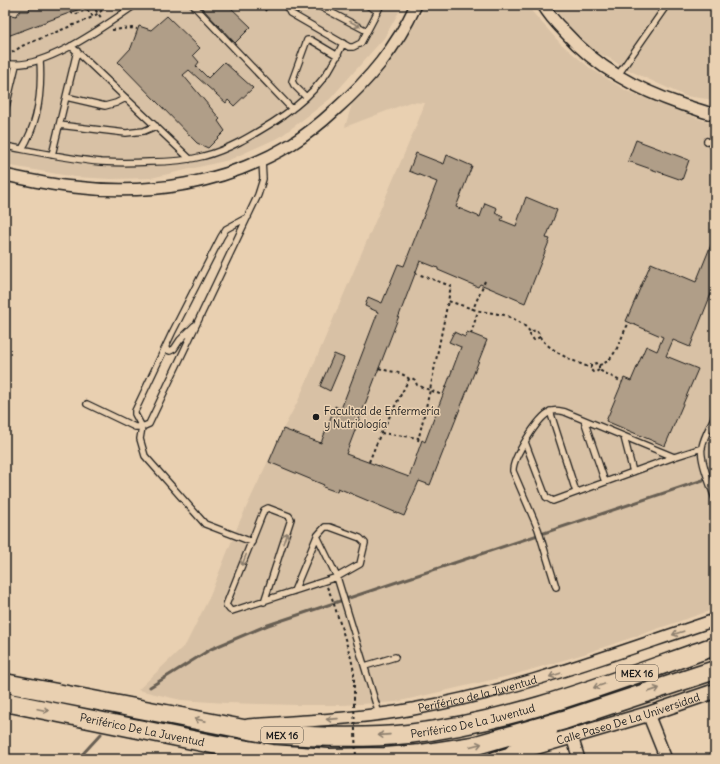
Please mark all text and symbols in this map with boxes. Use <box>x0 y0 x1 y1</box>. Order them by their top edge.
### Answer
one-way arrow <box>348 21 360 28</box>
place label: Facultad de Enfermería y Nutriología <box>324 404 440 431</box>
marker: Facultad de Enfermería y Nutriología <box>311 412 321 422</box>
one-way arrow <box>282 532 289 545</box>
one-way arrow <box>240 553 248 565</box>
one-way arrow <box>672 629 684 637</box>
road number: MEX 16 <box>616 665 658 681</box>
one-way arrow <box>549 671 561 679</box>
street label: Periférico de la Juventud <box>417 672 539 715</box>
one-way arrow <box>593 683 605 691</box>
one-way arrow <box>647 686 660 693</box>
street label: Calle Paseo De La Universidad <box>555 690 702 748</box>
street label: Periférico De La Juventud <box>410 701 537 741</box>
one-way arrow <box>36 706 49 714</box>
street label: Periférico De La Juventud <box>79 710 206 749</box>
one-way arrow <box>326 715 339 722</box>
one-way arrow <box>194 716 207 724</box>
road number: MEX 16 <box>261 727 303 743</box>
one-way arrow <box>378 732 391 739</box>
one-way arrow <box>469 740 482 748</box>

